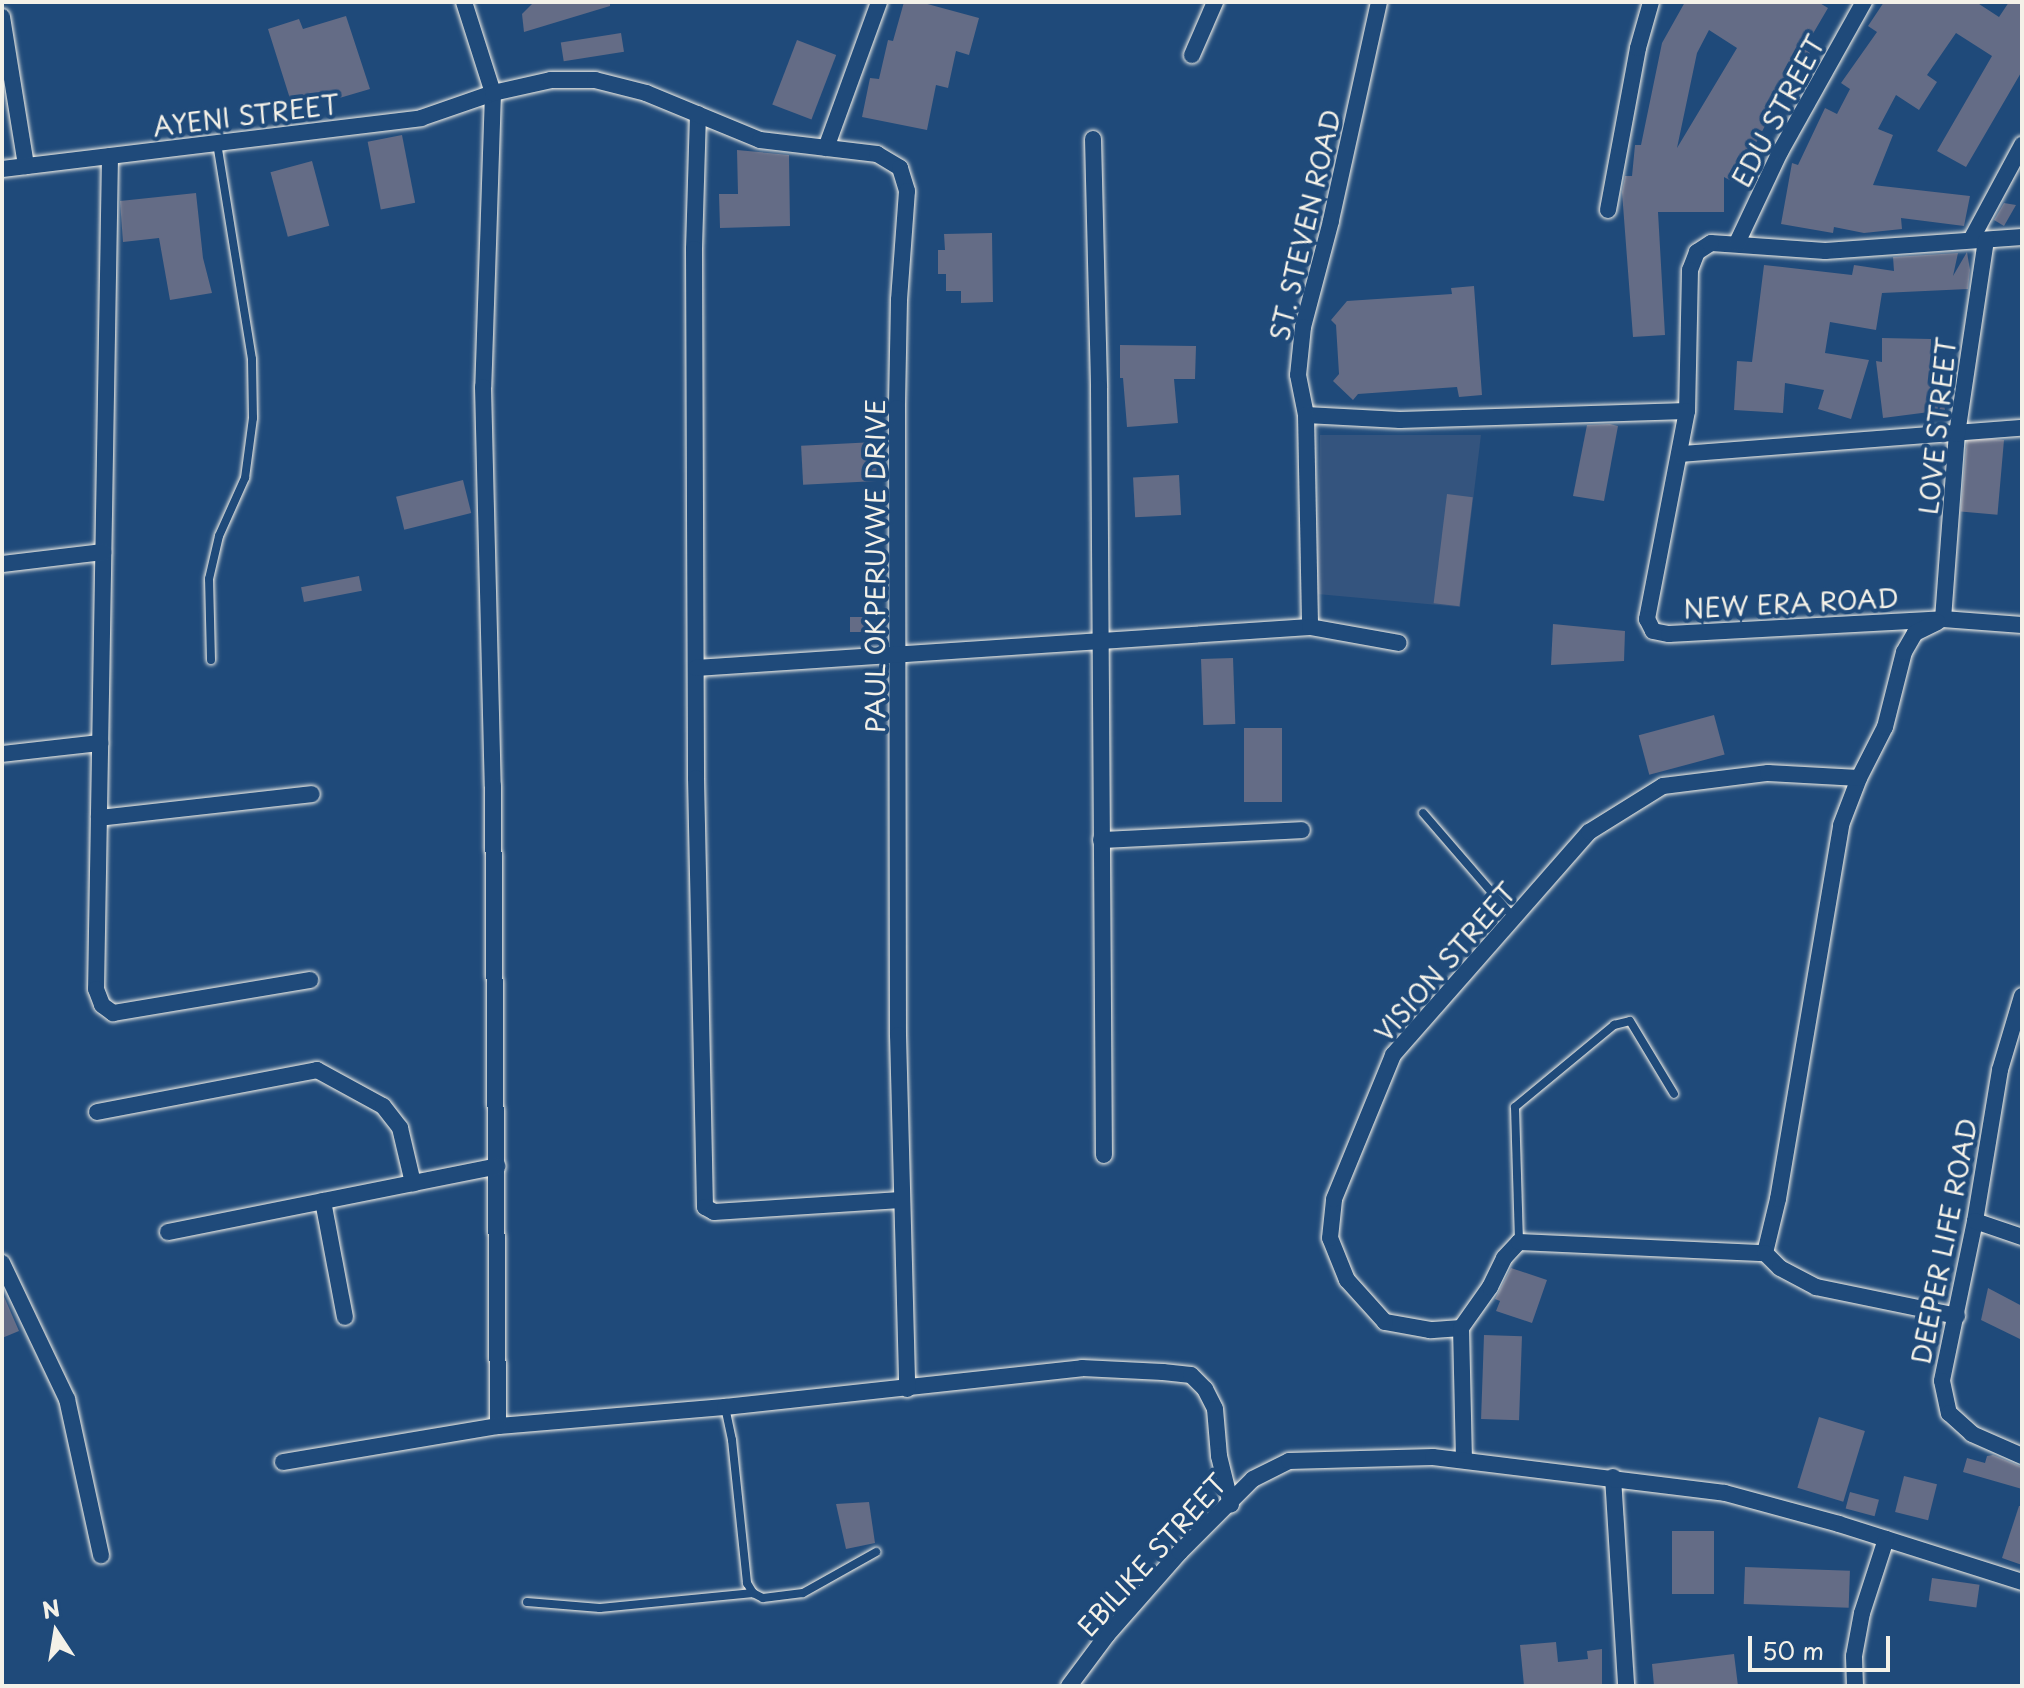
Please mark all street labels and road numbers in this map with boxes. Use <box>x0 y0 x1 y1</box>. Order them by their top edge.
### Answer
street label: EDU STREET <box>1725 29 1831 193</box>
street label: AYENI STREET <box>150 88 342 142</box>
street label: ST. STEVEN ROAD <box>1263 105 1347 345</box>
street label: LOVE STREET <box>1912 335 1962 517</box>
street label: PAUL OKPERUVWE DRIVE <box>859 398 891 734</box>
street label: NEW ERA ROAD <box>1683 582 1899 624</box>
street label: VISION STREET <box>1367 876 1523 1048</box>
street label: DEEPER LIFE ROAD <box>1904 1114 1984 1368</box>
street label: EBILIKE STREET <box>1071 1467 1233 1643</box>

